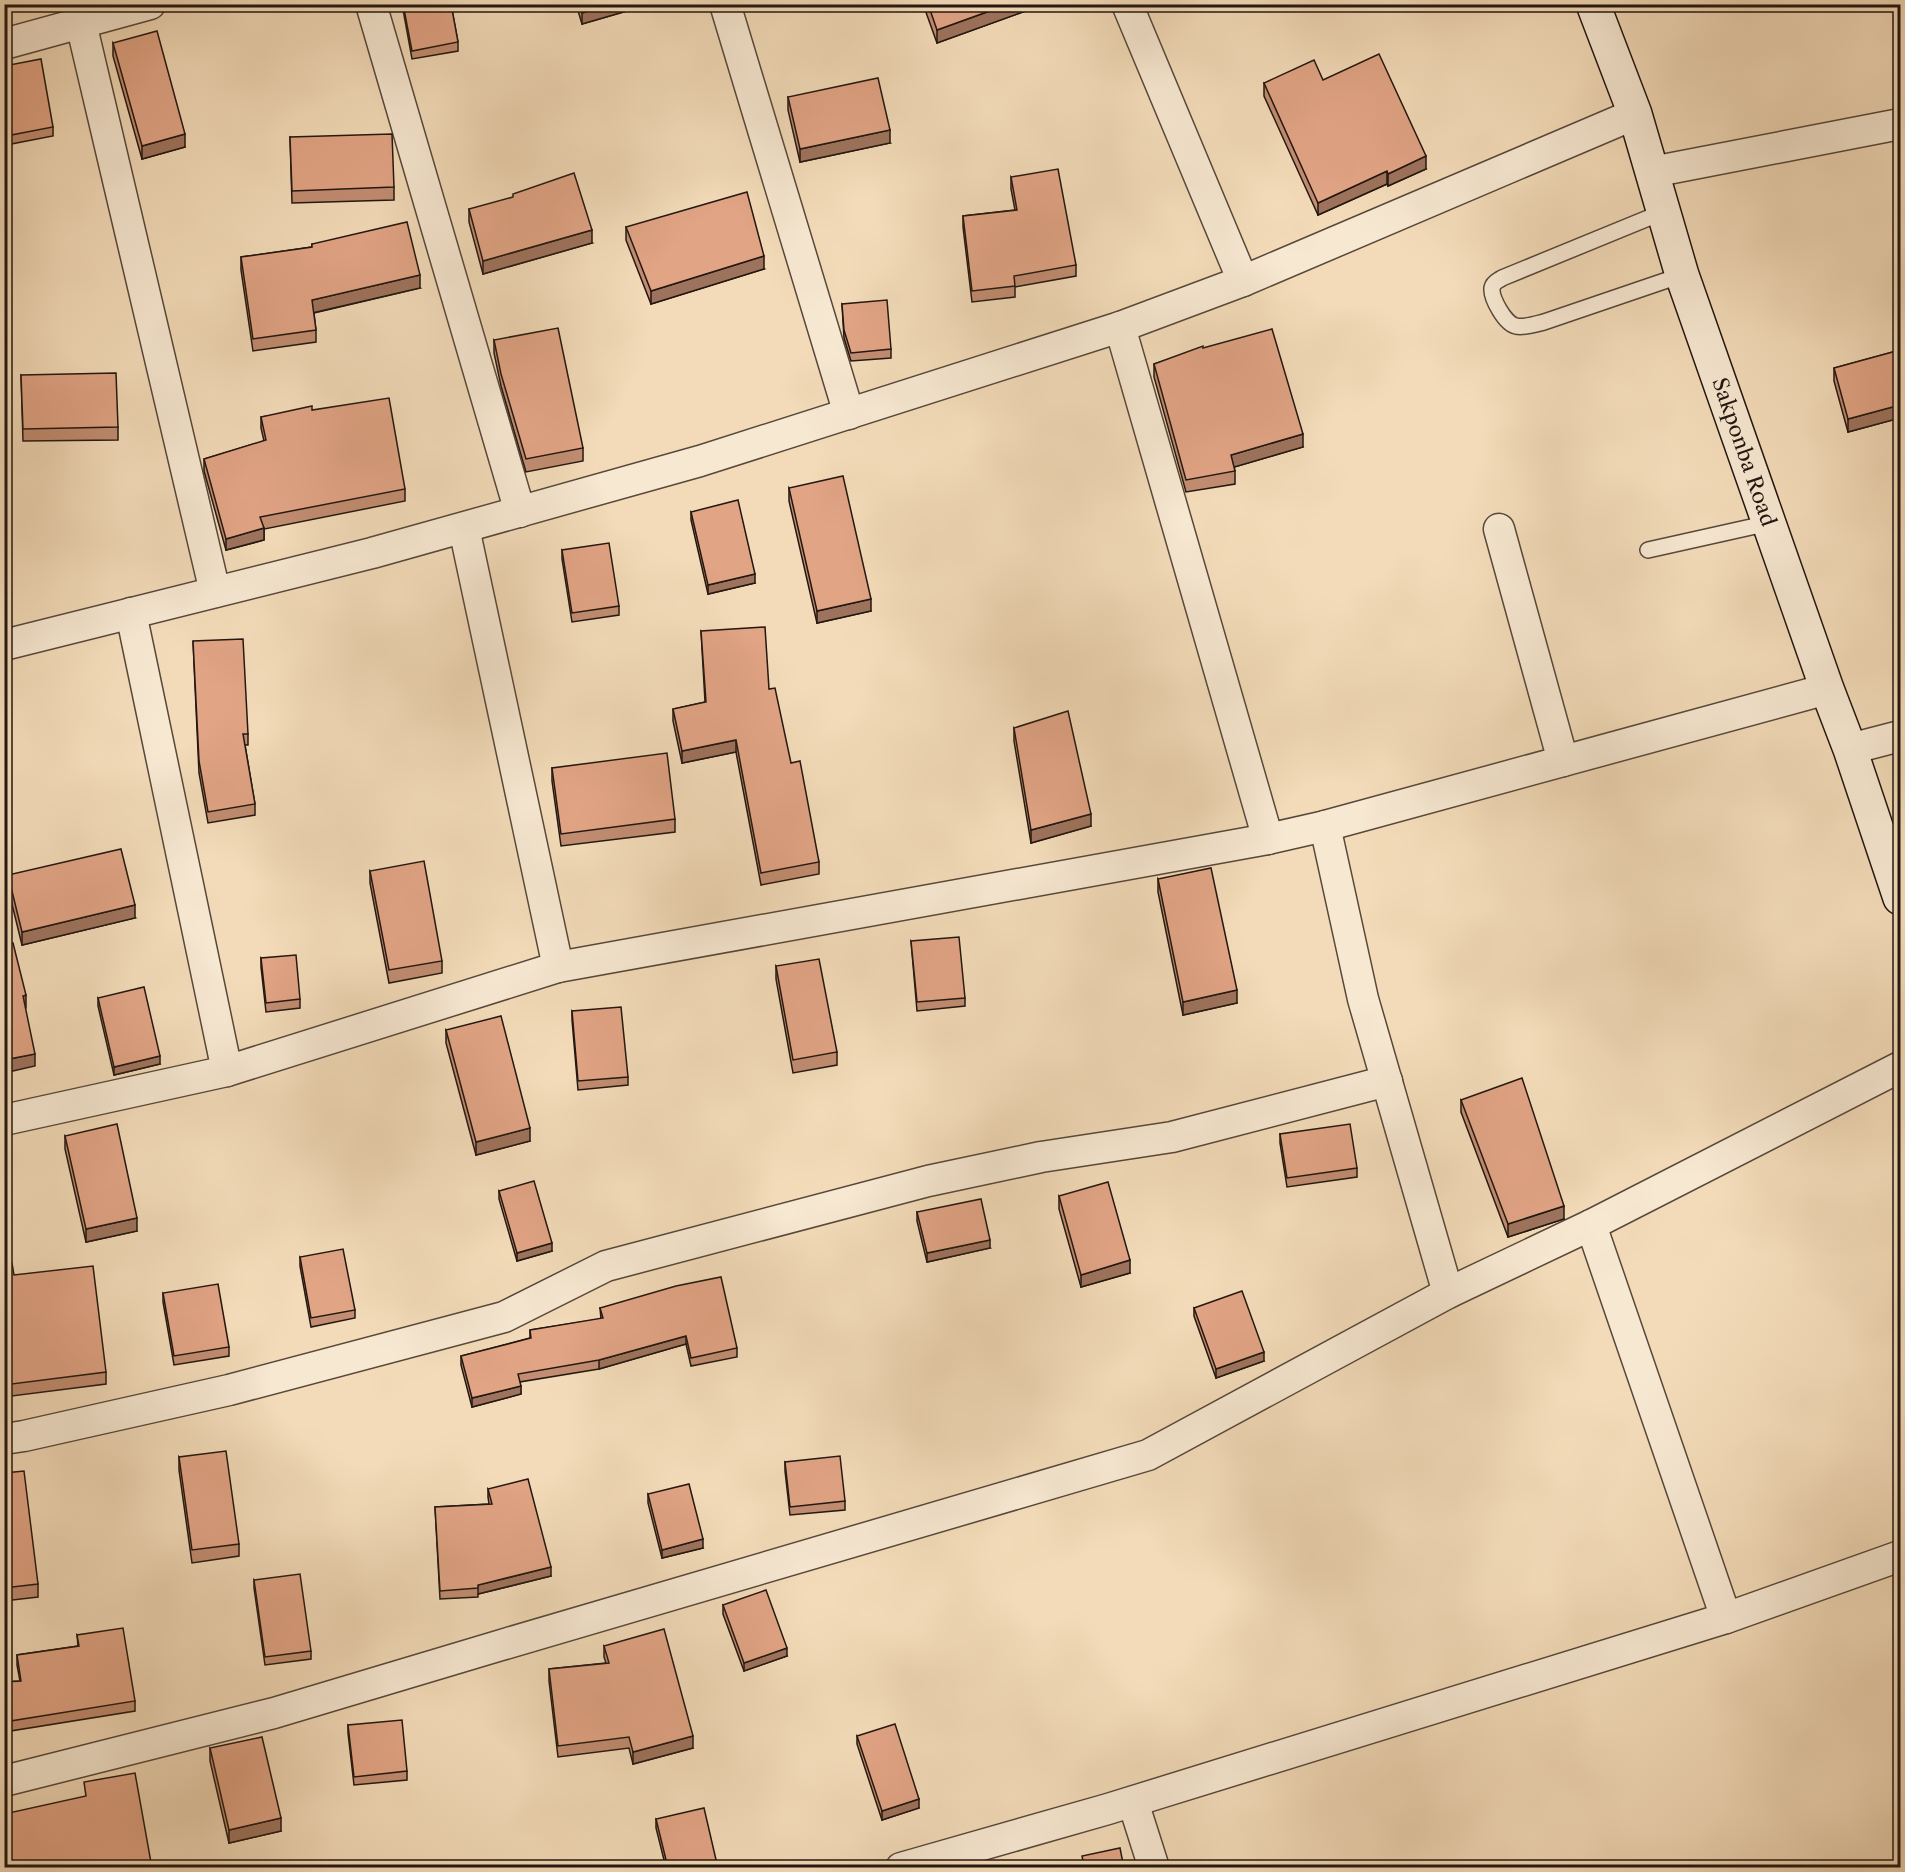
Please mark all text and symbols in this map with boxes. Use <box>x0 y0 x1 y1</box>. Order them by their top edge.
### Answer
street label: Sakponba Road <box>1707 374 1782 530</box>

